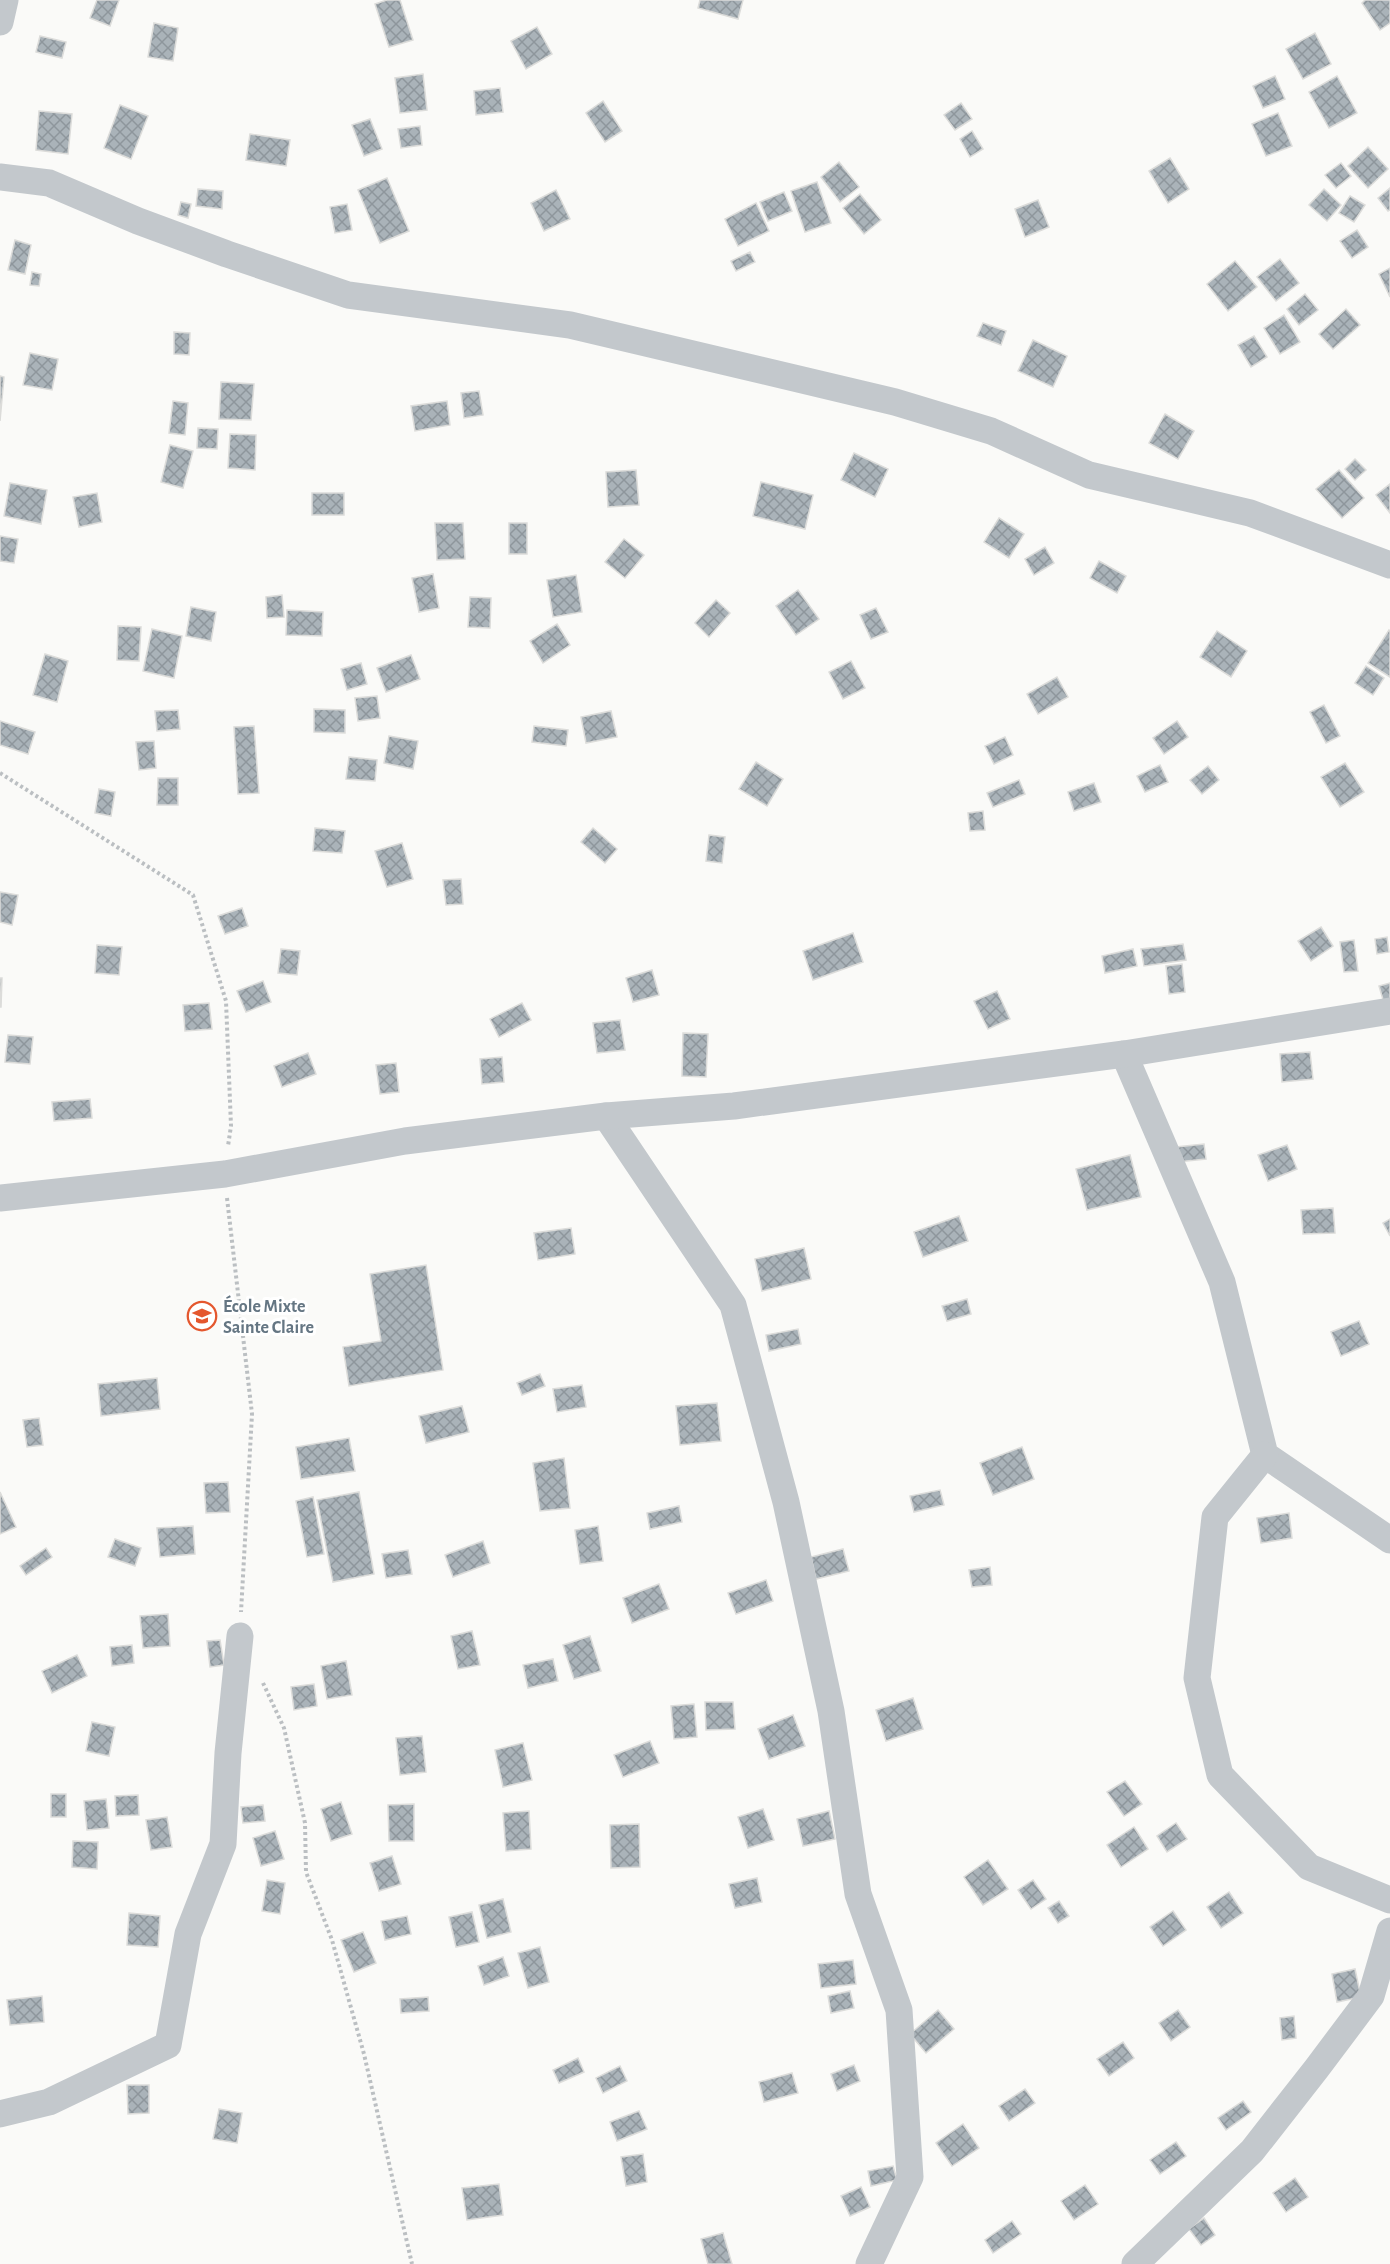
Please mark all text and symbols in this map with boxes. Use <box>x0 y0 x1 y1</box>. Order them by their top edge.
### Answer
place label: École Mixte Sainte Claire <box>223 1295 314 1337</box>
school or university icon: École Mixte Sainte Claire <box>186 1300 218 1332</box>

